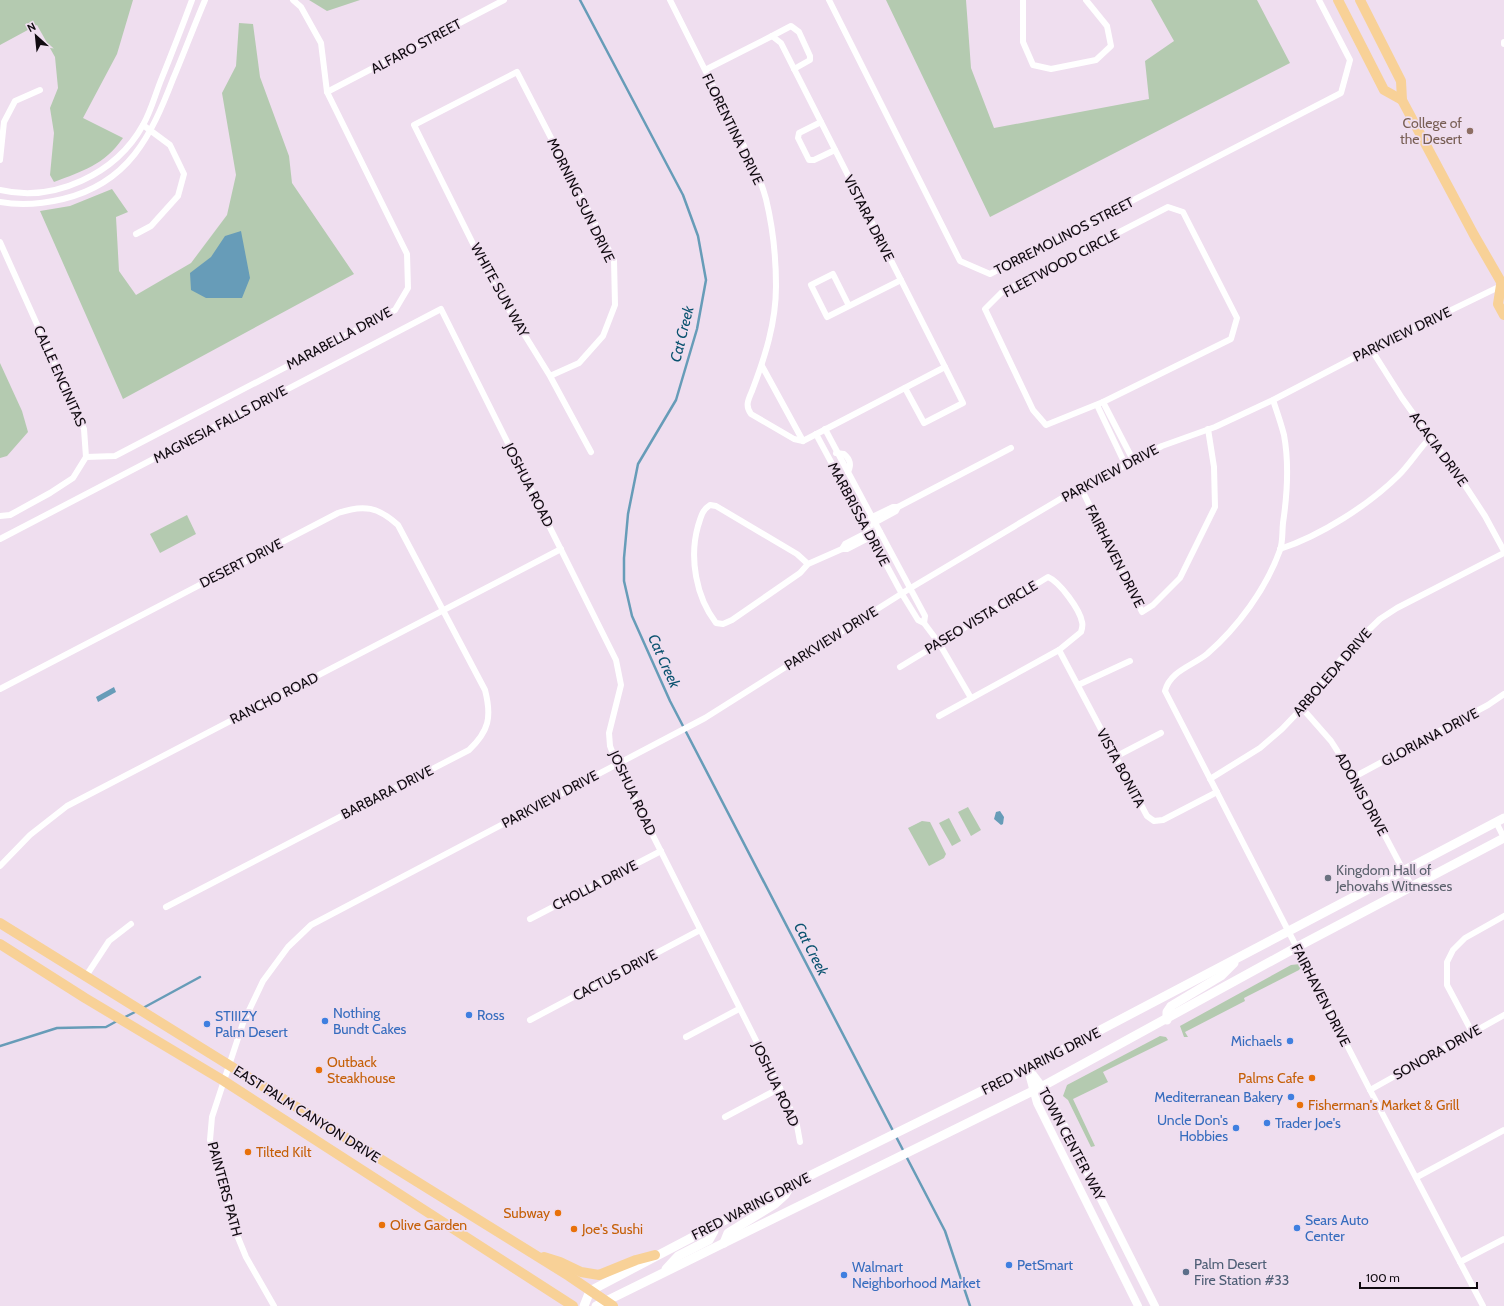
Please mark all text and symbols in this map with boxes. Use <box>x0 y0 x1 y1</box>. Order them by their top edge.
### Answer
street label: ALFARO STREET <box>368 14 465 77</box>
north arrow <box>16 16 56 56</box>
text: N <box>25 19 38 35</box>
street label: FLORENTINA DRIVE <box>698 70 768 188</box>
place label: College of the Desert <box>1400 114 1462 148</box>
marker: College of the Desert <box>1465 126 1475 136</box>
street label: MORNING SUN DRIVE <box>543 135 619 265</box>
street label: VISTARA DRIVE <box>840 172 899 264</box>
street label: TORREMOLINOS STREET <box>991 193 1137 279</box>
street label: FLEETWOOD CIRCLE <box>1000 225 1123 301</box>
street label: WHITE SUN WAY <box>467 240 534 341</box>
street label: MARABELLA DRIVE <box>283 302 395 374</box>
street label: PARKVIEW DRIVE <box>1350 302 1454 366</box>
water label: Cat Creek <box>666 304 698 364</box>
street label: CALLE ENCINITAS <box>30 323 90 429</box>
street label: MAGNESIA FALLS DRIVE <box>150 381 290 467</box>
street label: ACACIA DRIVE <box>1406 408 1472 490</box>
street label: JOSHUA ROAD <box>500 439 558 530</box>
street label: PARKVIEW DRIVE <box>1058 440 1162 506</box>
street label: MARBRISSA DRIVE <box>824 459 894 569</box>
street label: FAIRHAVEN DRIVE <box>1081 502 1149 611</box>
street label: DESERT DRIVE <box>196 534 286 592</box>
street label: PASEO VISTA CIRCLE <box>921 576 1041 658</box>
street label: PARKVIEW DRIVE <box>781 602 881 674</box>
street label: ARBOLEDA DRIVE <box>1289 624 1375 720</box>
water label: Cat Creek <box>644 631 684 691</box>
street label: RANCHO ROAD <box>227 668 321 728</box>
street label: GLORIANA DRIVE <box>1378 704 1482 770</box>
street label: VISTA BONITA <box>1093 726 1149 811</box>
street label: JOSHUA ROAD <box>605 747 661 838</box>
street label: ADONIS DRIVE <box>1332 749 1392 839</box>
street label: BARBARA DRIVE <box>338 761 436 823</box>
street label: PARKVIEW DRIVE <box>498 766 602 832</box>
street label: CHOLLA DRIVE <box>549 856 641 914</box>
place label: Kingdom Hall of Jehovahs Witnesses <box>1335 861 1452 895</box>
marker: Kingdom Hall of Jehovahs Witnesses <box>1323 873 1333 883</box>
water label: Cat Creek <box>790 919 832 979</box>
street label: FAIRHAVEN DRIVE <box>1287 941 1355 1050</box>
street label: CACTUS DRIVE <box>570 945 661 1005</box>
place label: Nothing Bundt Cakes <box>333 1004 407 1038</box>
place label: Ross <box>477 1006 505 1024</box>
place label: STIIIZY Palm Desert <box>215 1007 288 1041</box>
marker: Ross <box>464 1010 474 1020</box>
marker: Nothing Bundt Cakes <box>320 1016 330 1026</box>
marker: STIIIZY Palm Desert <box>202 1019 212 1029</box>
street label: SONORA DRIVE <box>1390 1020 1485 1084</box>
street label: FRED WARING DRIVE <box>978 1023 1104 1099</box>
place label: Michaels <box>1231 1032 1282 1050</box>
marker: Michaels <box>1285 1036 1295 1046</box>
street label: JOSHUA ROAD <box>748 1038 804 1129</box>
place label: Outback Steakhouse <box>327 1053 395 1087</box>
street label: EAST PALM CANYON DRIVE <box>230 1061 384 1167</box>
marker: Outback Steakhouse <box>314 1065 324 1075</box>
place label: Palms Cafe <box>1238 1069 1304 1087</box>
marker: Palms Cafe <box>1307 1073 1317 1083</box>
street label: TOWN CENTER WAY <box>1035 1084 1110 1205</box>
place label: Mediterranean Bakery <box>1154 1088 1283 1106</box>
marker: Mediterranean Bakery <box>1286 1092 1296 1102</box>
place label: Fisherman's Market & Grill <box>1308 1096 1460 1114</box>
marker: Fisherman's Market & Grill <box>1295 1100 1305 1110</box>
place label: Uncle Don's Hobbies <box>1157 1111 1228 1145</box>
place label: Trader Joe's <box>1275 1114 1341 1132</box>
marker: Trader Joe's <box>1262 1118 1272 1128</box>
marker: Uncle Don's Hobbies <box>1231 1123 1241 1133</box>
street label: PAINTERS PATH <box>204 1140 246 1238</box>
place label: Tilted Kilt <box>256 1143 312 1161</box>
marker: Tilted Kilt <box>243 1147 253 1157</box>
street label: FRED WARING DRIVE <box>688 1168 814 1244</box>
place label: Subway <box>503 1204 550 1222</box>
marker: Subway <box>553 1208 563 1218</box>
place label: Sears Auto Center <box>1305 1211 1369 1245</box>
place label: Olive Garden <box>390 1216 467 1234</box>
marker: Olive Garden <box>377 1220 387 1230</box>
place label: Joe's Sushi <box>581 1220 643 1238</box>
marker: Sears Auto Center <box>1292 1223 1302 1233</box>
marker: Joe's Sushi <box>569 1224 579 1234</box>
place label: Palm Desert Fire Station #33 <box>1194 1255 1289 1289</box>
place label: PetSmart <box>1017 1256 1073 1274</box>
place label: Walmart Neighborhood Market <box>852 1258 981 1292</box>
marker: PetSmart <box>1004 1260 1014 1270</box>
scale bar <box>1360 1264 1477 1290</box>
marker: Palm Desert Fire Station #33 <box>1181 1267 1191 1277</box>
marker: Walmart Neighborhood Market <box>839 1270 849 1280</box>
text: 100 m <box>1366 1270 1400 1285</box>

